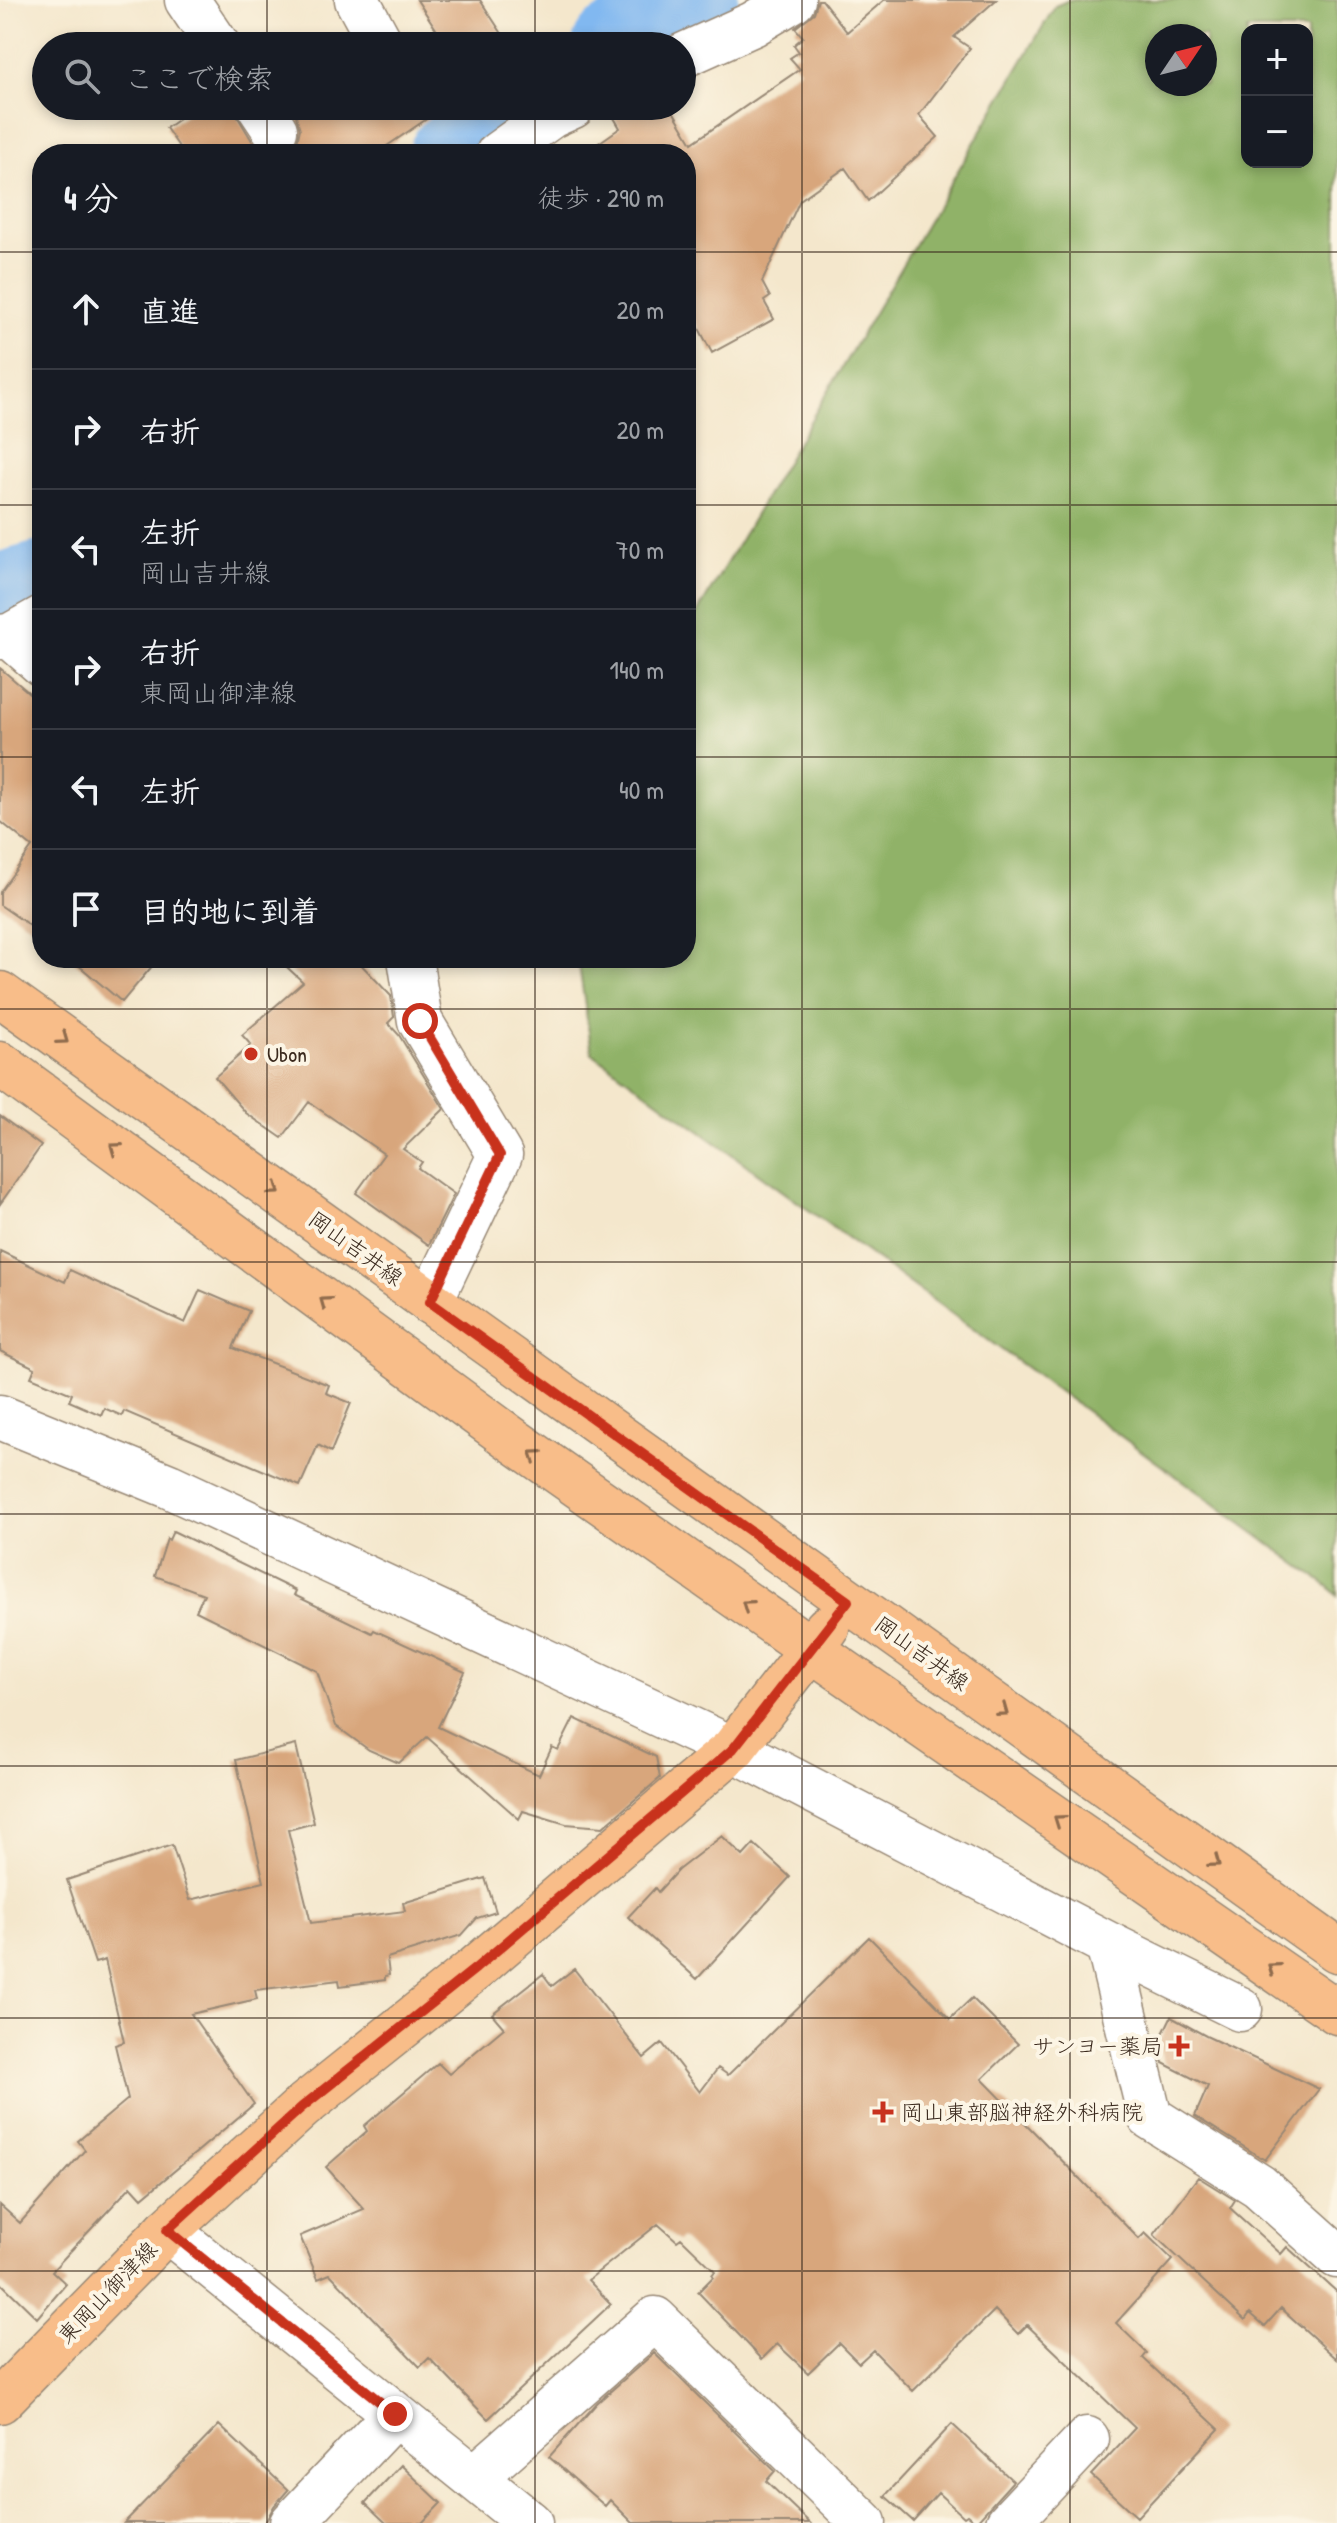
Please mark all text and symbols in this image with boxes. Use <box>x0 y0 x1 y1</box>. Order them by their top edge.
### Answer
north arrow <box>1145 24 1217 96</box>
map controls <box>1241 24 1313 168</box>
button: + <box>1241 24 1313 96</box>
search box <box>32 32 696 120</box>
icon: search <box>60 54 104 98</box>
text: ここで検索 <box>124 58 274 98</box>
button: − <box>1241 96 1313 168</box>
text: 4 分 <box>64 175 119 221</box>
text: 徒歩 · 290 m <box>538 180 664 215</box>
icon: ahead <box>64 287 108 331</box>
text: 直進 <box>140 291 200 331</box>
text: 20 m <box>617 292 664 327</box>
icon: right <box>64 407 108 451</box>
text: 右折 <box>140 411 200 451</box>
text: 20 m <box>617 412 664 447</box>
text: 左折 <box>140 512 200 552</box>
icon: left <box>64 527 108 571</box>
text: 70 m <box>616 532 664 567</box>
text: 岡山吉井線 <box>140 555 270 590</box>
text: 右折 <box>140 632 200 672</box>
icon: right <box>64 647 108 691</box>
text: 140 m <box>610 652 664 687</box>
text: 東岡山御津線 <box>140 675 296 710</box>
icon: left <box>64 767 108 811</box>
text: 左折 <box>140 771 200 811</box>
text: 40 m <box>619 772 664 807</box>
icon: arrive <box>64 887 108 931</box>
text: 目的地に到着 <box>140 891 320 931</box>
route start <box>402 1003 438 1039</box>
one-way arrow <box>55 1029 69 1044</box>
place label: Ubon <box>267 1039 307 1069</box>
marker: Ubon <box>242 1045 260 1063</box>
one-way arrow <box>109 1143 123 1158</box>
one-way arrow <box>266 1180 281 1195</box>
street label: 岡山吉井線 <box>303 1204 409 1292</box>
one-way arrow <box>319 1297 333 1311</box>
one-way arrow <box>529 1450 543 1465</box>
one-way arrow <box>742 1600 756 1615</box>
street label: 岡山吉井線 <box>869 1609 975 1697</box>
one-way arrow <box>995 1701 1009 1716</box>
one-way arrow <box>1053 1815 1067 1830</box>
one-way arrow <box>1206 1852 1220 1867</box>
one-way arrow <box>1267 1963 1281 1978</box>
place label: サンヨー薬局 <box>1032 2031 1163 2061</box>
marker: サンヨー薬局 <box>1170 2037 1188 2055</box>
place label: 岡山東部脳神経外科病院 <box>901 2097 1143 2127</box>
marker: 岡山東部脳神経外科病院 <box>872 2101 894 2123</box>
street label: 東岡山御津線 <box>50 2234 164 2350</box>
route end <box>377 2396 413 2432</box>

